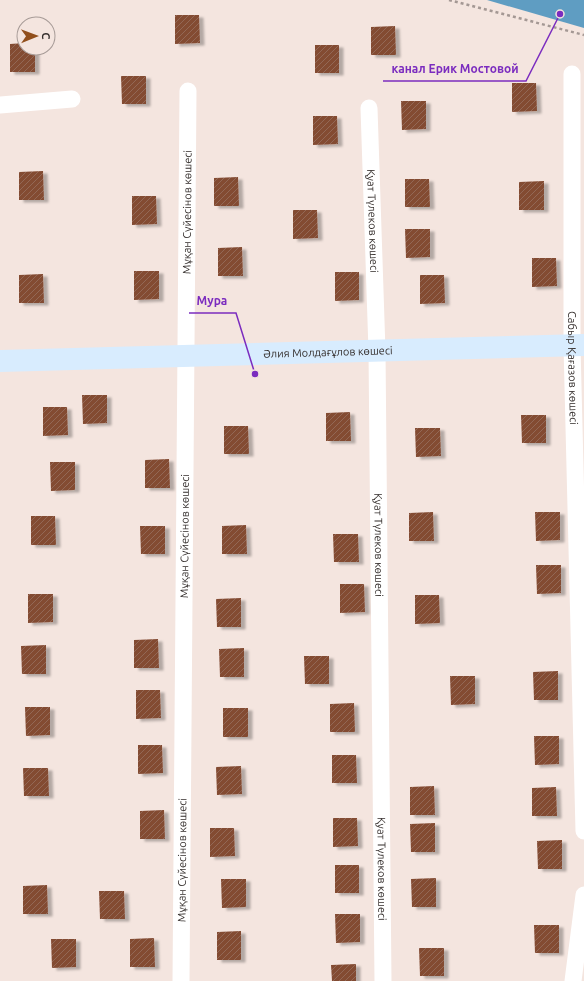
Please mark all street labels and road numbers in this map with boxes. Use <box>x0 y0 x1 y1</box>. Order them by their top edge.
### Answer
street label: Мұқан Сүйесінов көшесі <box>181 150 194 274</box>
street label: Қуат Түлеков көшесі <box>365 169 380 273</box>
street label: Сабыр Қағазов көшесі <box>566 311 580 425</box>
street label: Әлия Молдағұлов көшесі <box>263 344 393 360</box>
street label: Мұқан Сүйесінов көшесі <box>178 474 191 598</box>
street label: Қуат Түлеков көшесі <box>372 493 385 597</box>
street label: Мұқан Сүйесінов көшесі <box>175 798 188 922</box>
street label: Қуат Түлеков көшесі <box>375 817 388 921</box>

